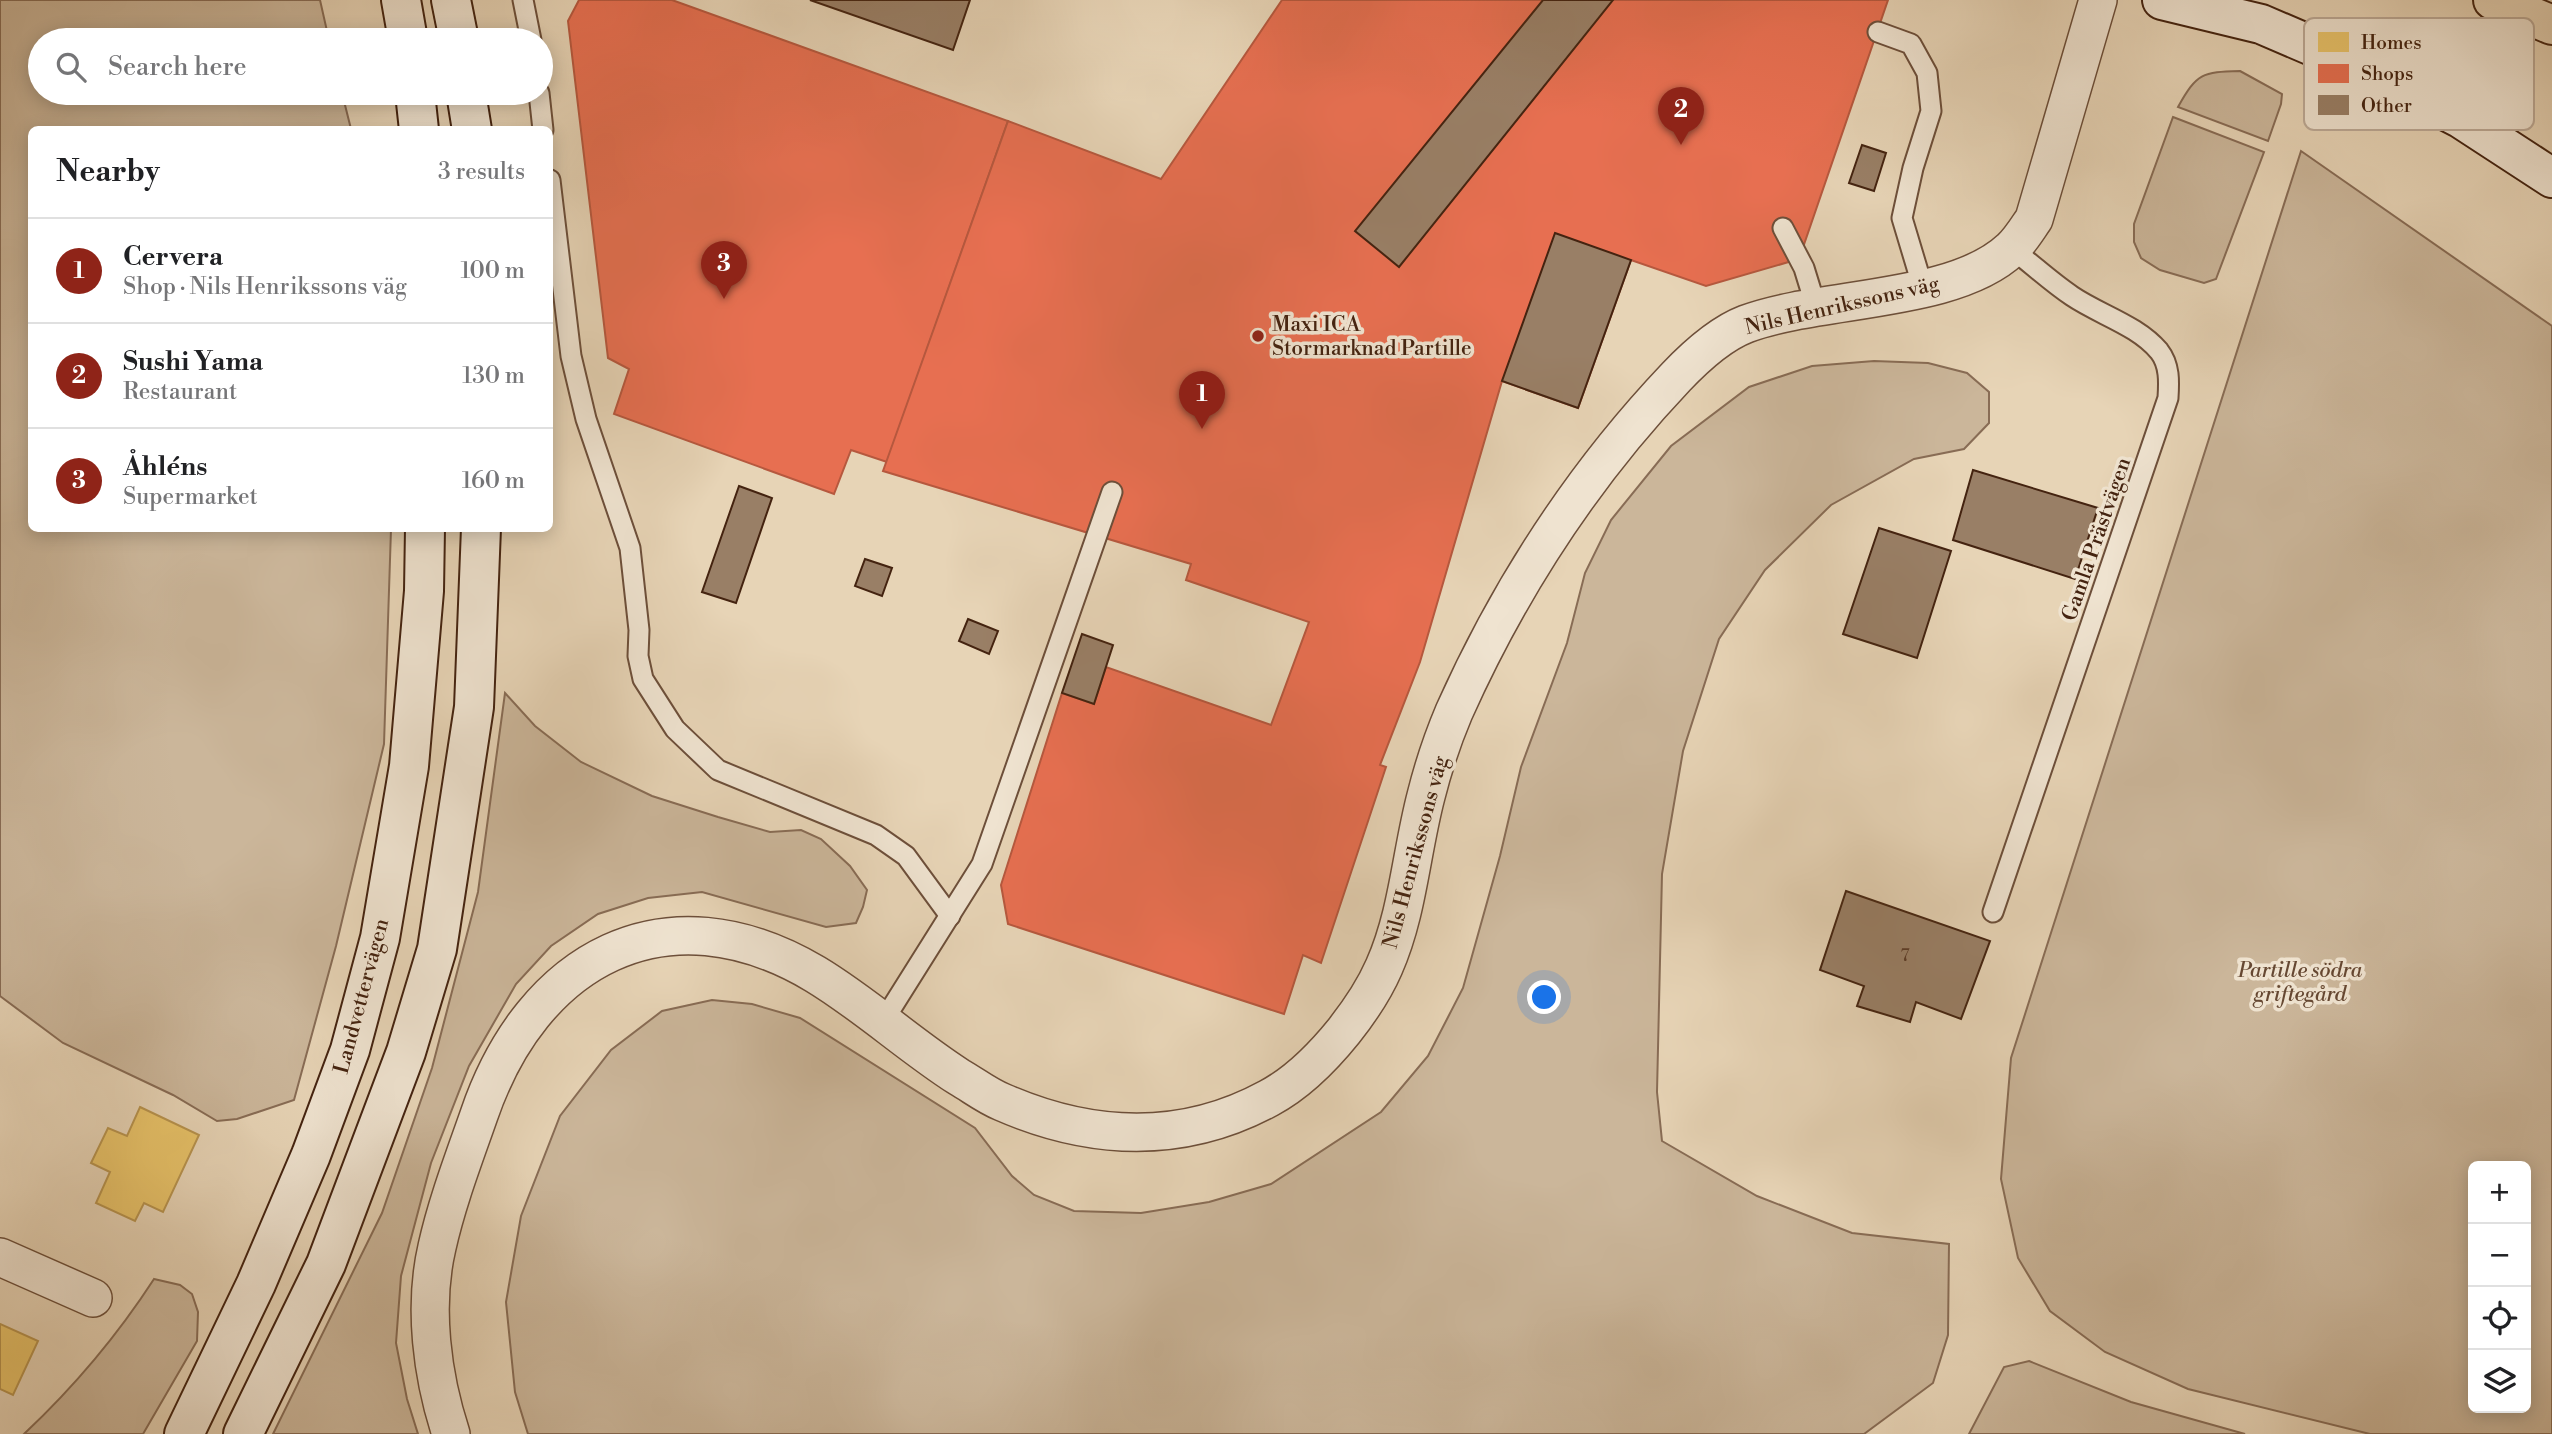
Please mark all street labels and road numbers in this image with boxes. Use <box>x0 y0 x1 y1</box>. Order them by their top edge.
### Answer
street label: Nils Henrikssons väg <box>1743 271 1942 341</box>
street label: Gamla Prästvägen <box>2057 454 2137 624</box>
street label: Nils Henrikssons väg <box>1378 753 1454 952</box>
street label: Landvettervägen <box>329 915 395 1077</box>

